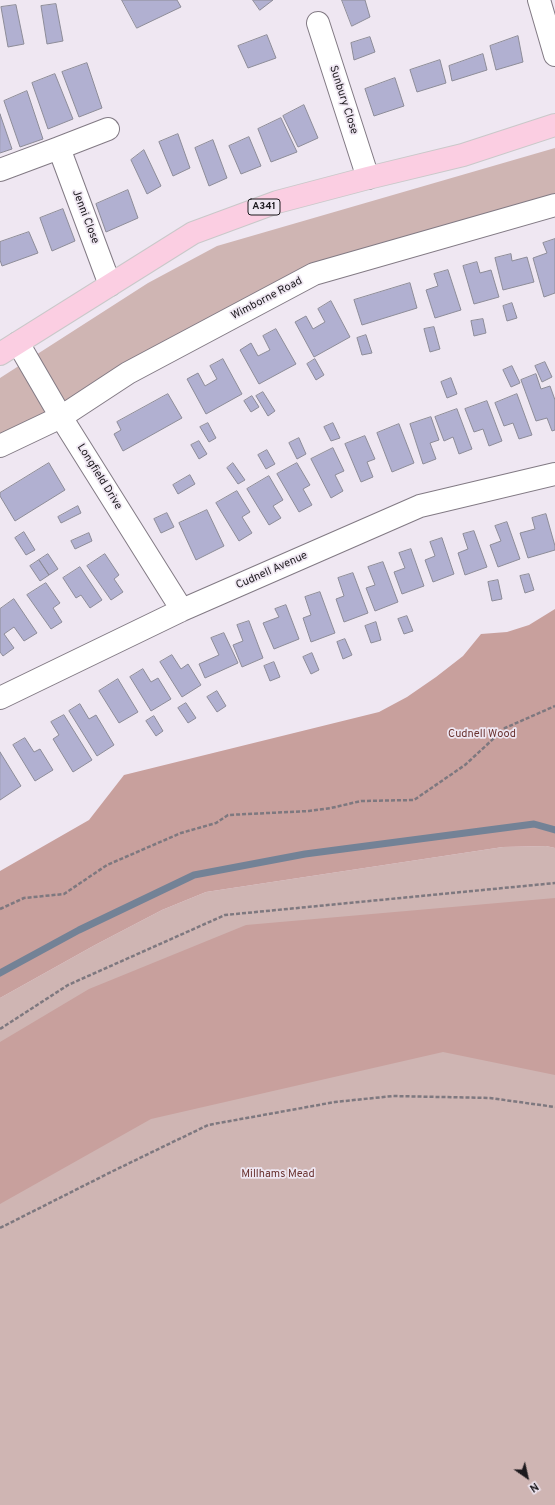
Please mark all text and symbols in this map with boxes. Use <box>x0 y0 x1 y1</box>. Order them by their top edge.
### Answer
street label: Sunbury Close <box>326 64 360 136</box>
street label: Jenni Close <box>69 188 101 246</box>
road number: A341 <box>248 199 280 215</box>
street label: Wimborne Road <box>229 275 305 323</box>
street label: Longfield Drive <box>74 442 124 512</box>
street label: Cudnell Avenue <box>234 549 310 593</box>
park label: Cudnell Wood <box>448 728 516 742</box>
park label: Millhams Mead <box>241 1168 315 1182</box>
north arrow <box>507 1457 547 1497</box>
text: N <box>527 1479 541 1495</box>

